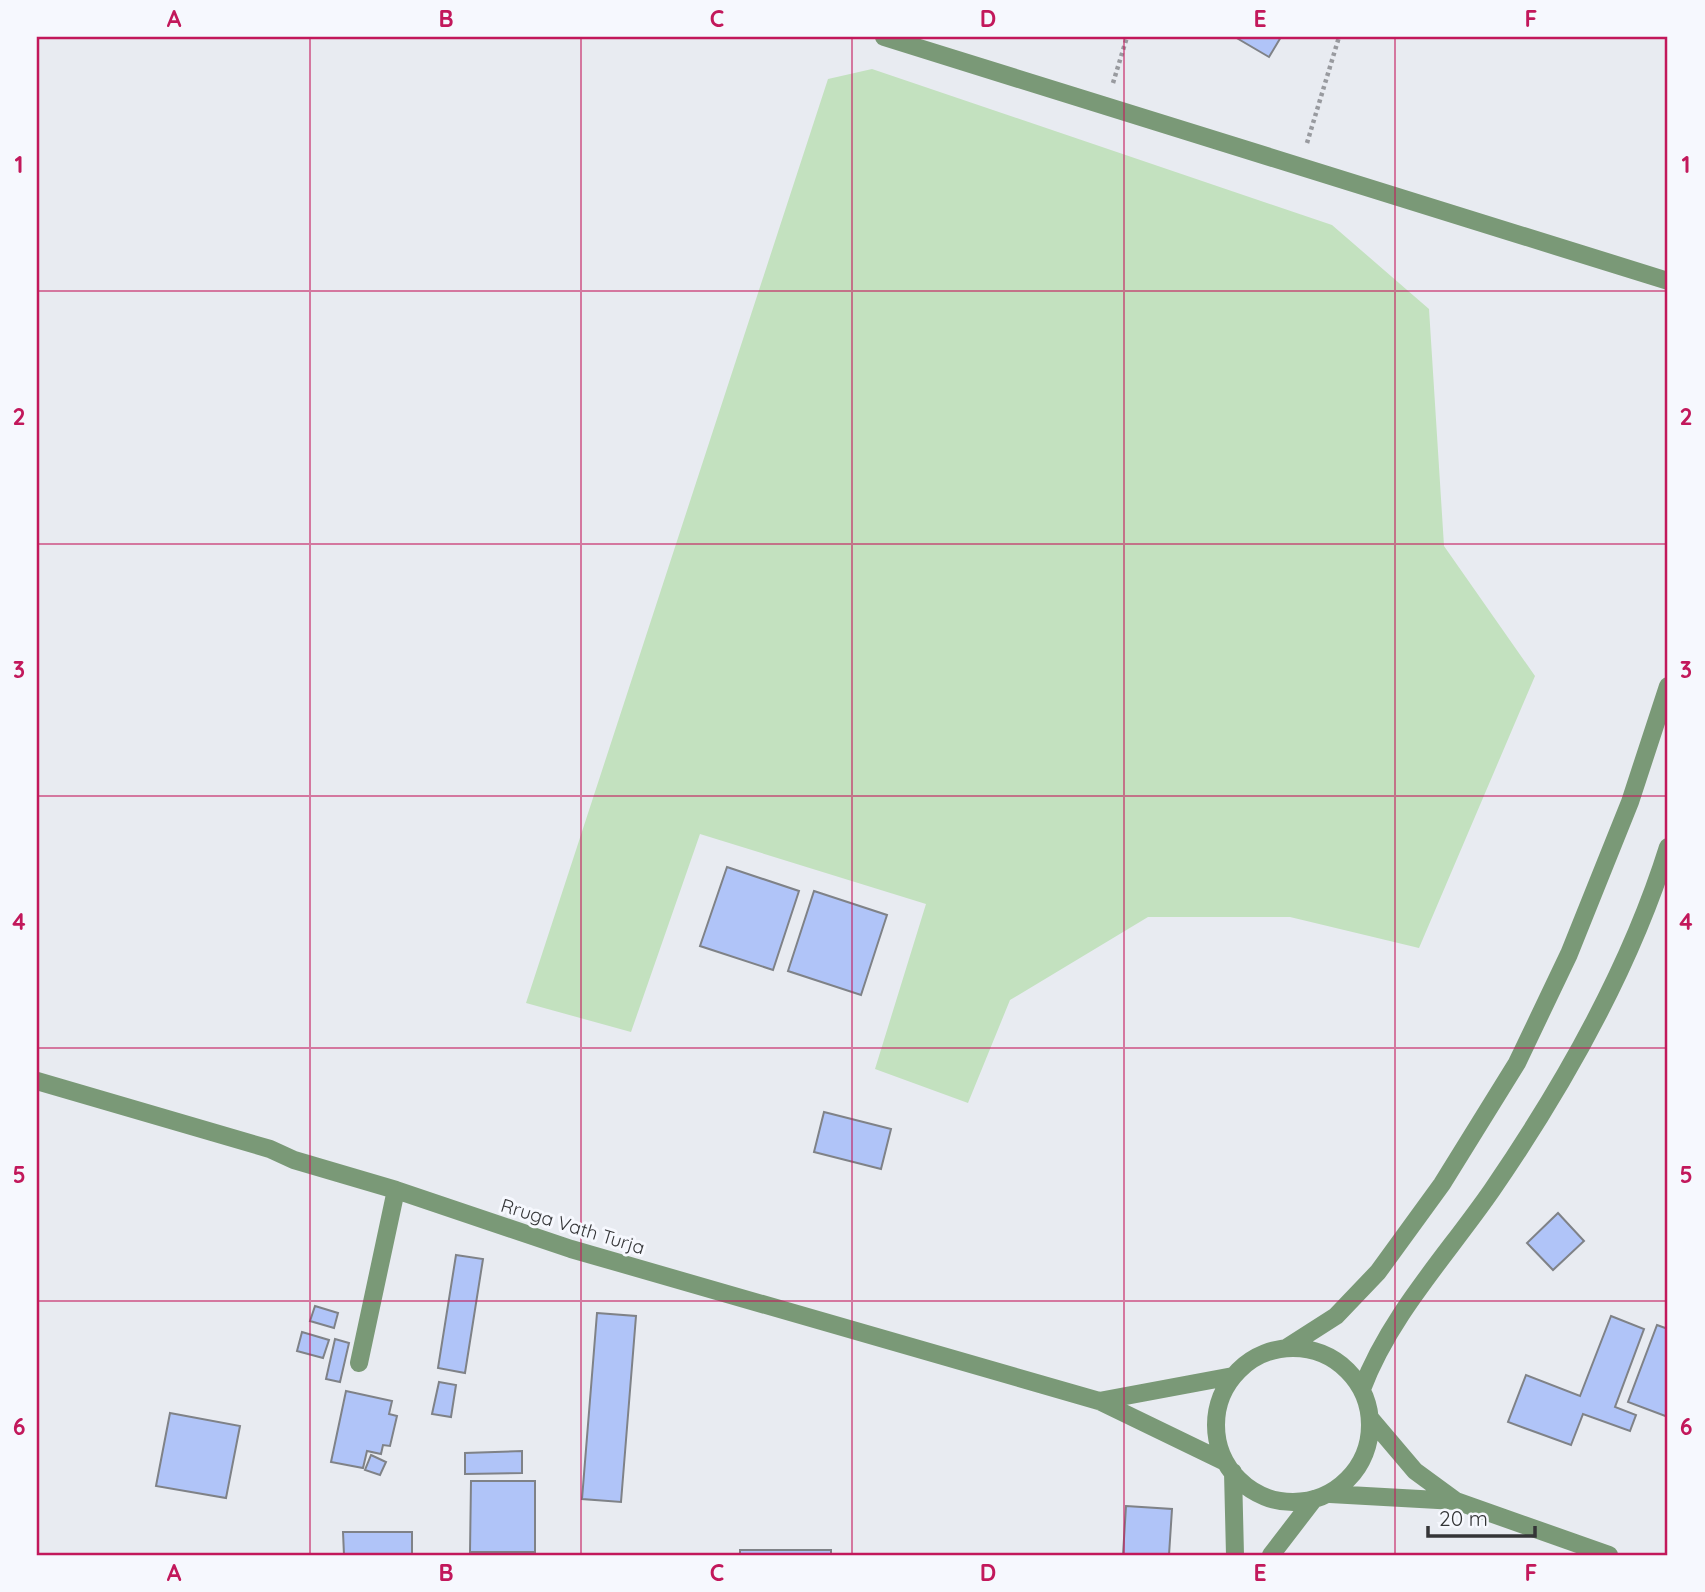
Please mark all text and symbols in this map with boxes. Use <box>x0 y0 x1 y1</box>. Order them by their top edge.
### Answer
text: A <box>167 4 182 33</box>
text: B <box>438 4 454 33</box>
text: C <box>710 4 724 33</box>
text: D <box>980 4 996 33</box>
text: E <box>1253 4 1267 33</box>
text: F <box>1525 4 1537 33</box>
text: 1 <box>15 150 23 179</box>
text: 1 <box>1682 150 1690 179</box>
text: 2 <box>12 402 26 431</box>
text: 2 <box>1679 402 1693 431</box>
text: 3 <box>13 655 25 684</box>
text: 3 <box>1680 655 1692 684</box>
text: 4 <box>12 907 26 936</box>
text: 4 <box>1679 907 1693 936</box>
text: 5 <box>12 1160 26 1189</box>
text: 5 <box>1679 1160 1693 1189</box>
street label: Rruga Vath Turja <box>498 1193 648 1259</box>
text: 6 <box>13 1412 25 1441</box>
text: 6 <box>1680 1412 1692 1441</box>
scale bar <box>1428 1494 1535 1538</box>
text: 20 m <box>1439 1505 1488 1531</box>
text: A <box>167 1558 182 1587</box>
text: B <box>438 1558 454 1587</box>
text: C <box>710 1558 724 1587</box>
text: D <box>980 1558 996 1587</box>
text: E <box>1253 1558 1267 1587</box>
text: F <box>1525 1558 1537 1587</box>

